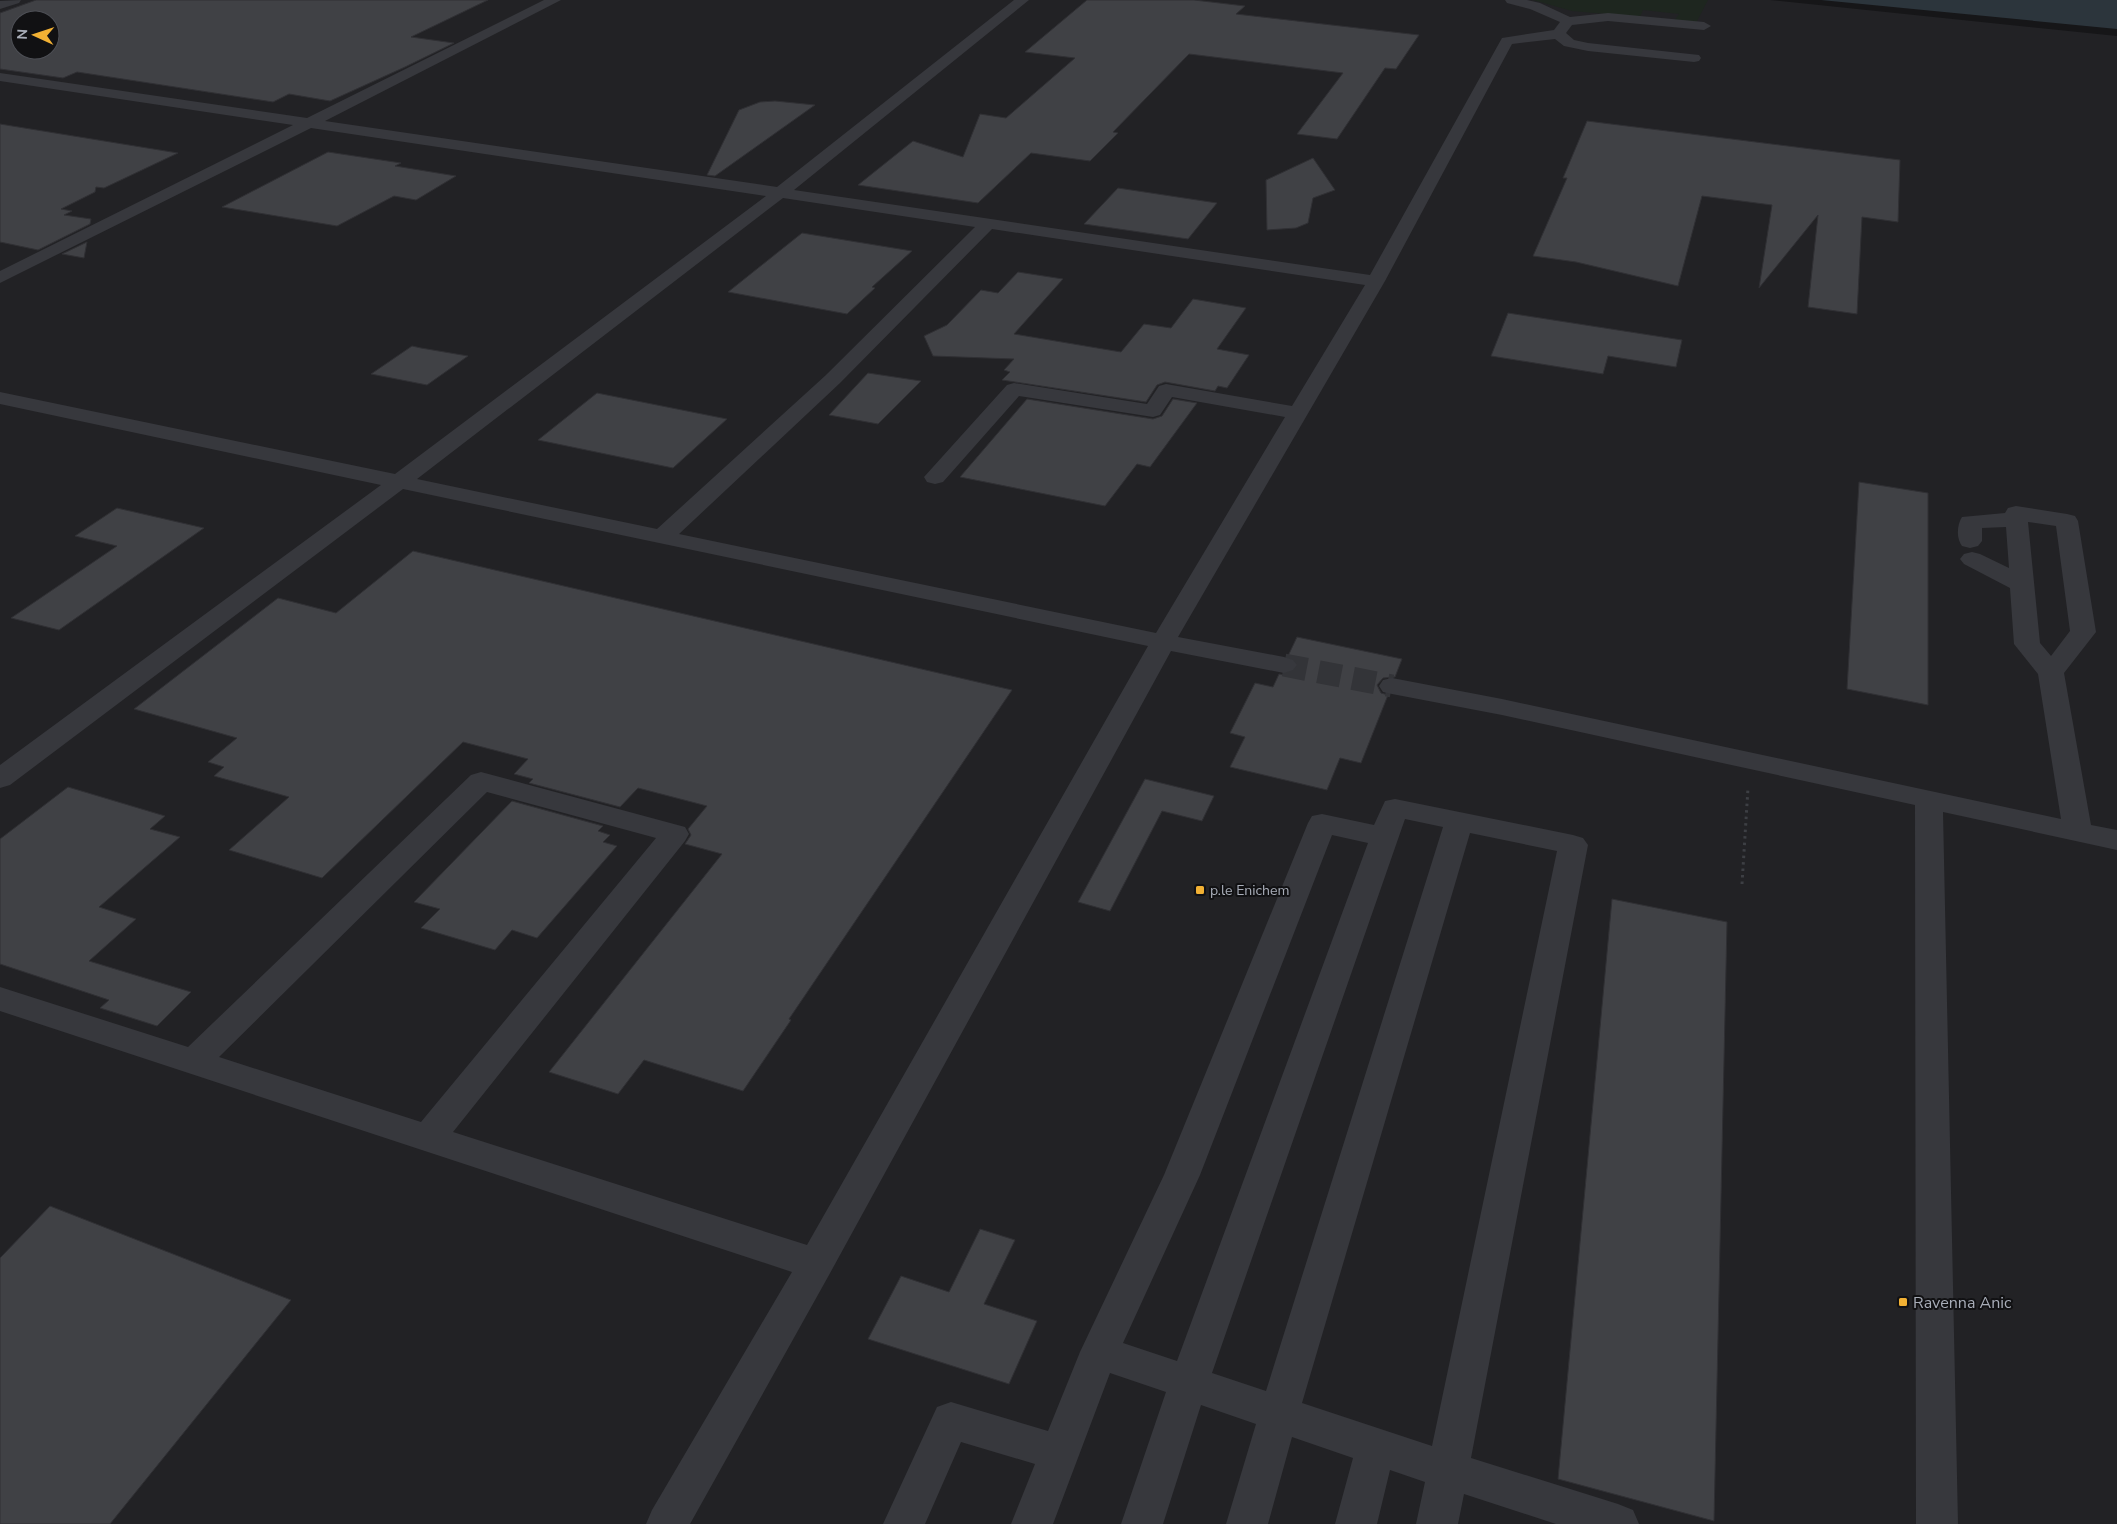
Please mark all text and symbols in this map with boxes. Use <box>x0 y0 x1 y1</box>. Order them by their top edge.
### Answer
north arrow <box>10 10 60 60</box>
text: N <box>13 29 32 40</box>
place label: p.le Enichem <box>1210 881 1289 900</box>
marker: p.le Enichem <box>1194 884 1206 896</box>
place label: Ravenna Anic <box>1913 1292 2012 1314</box>
marker: Ravenna Anic <box>1897 1296 1909 1308</box>

